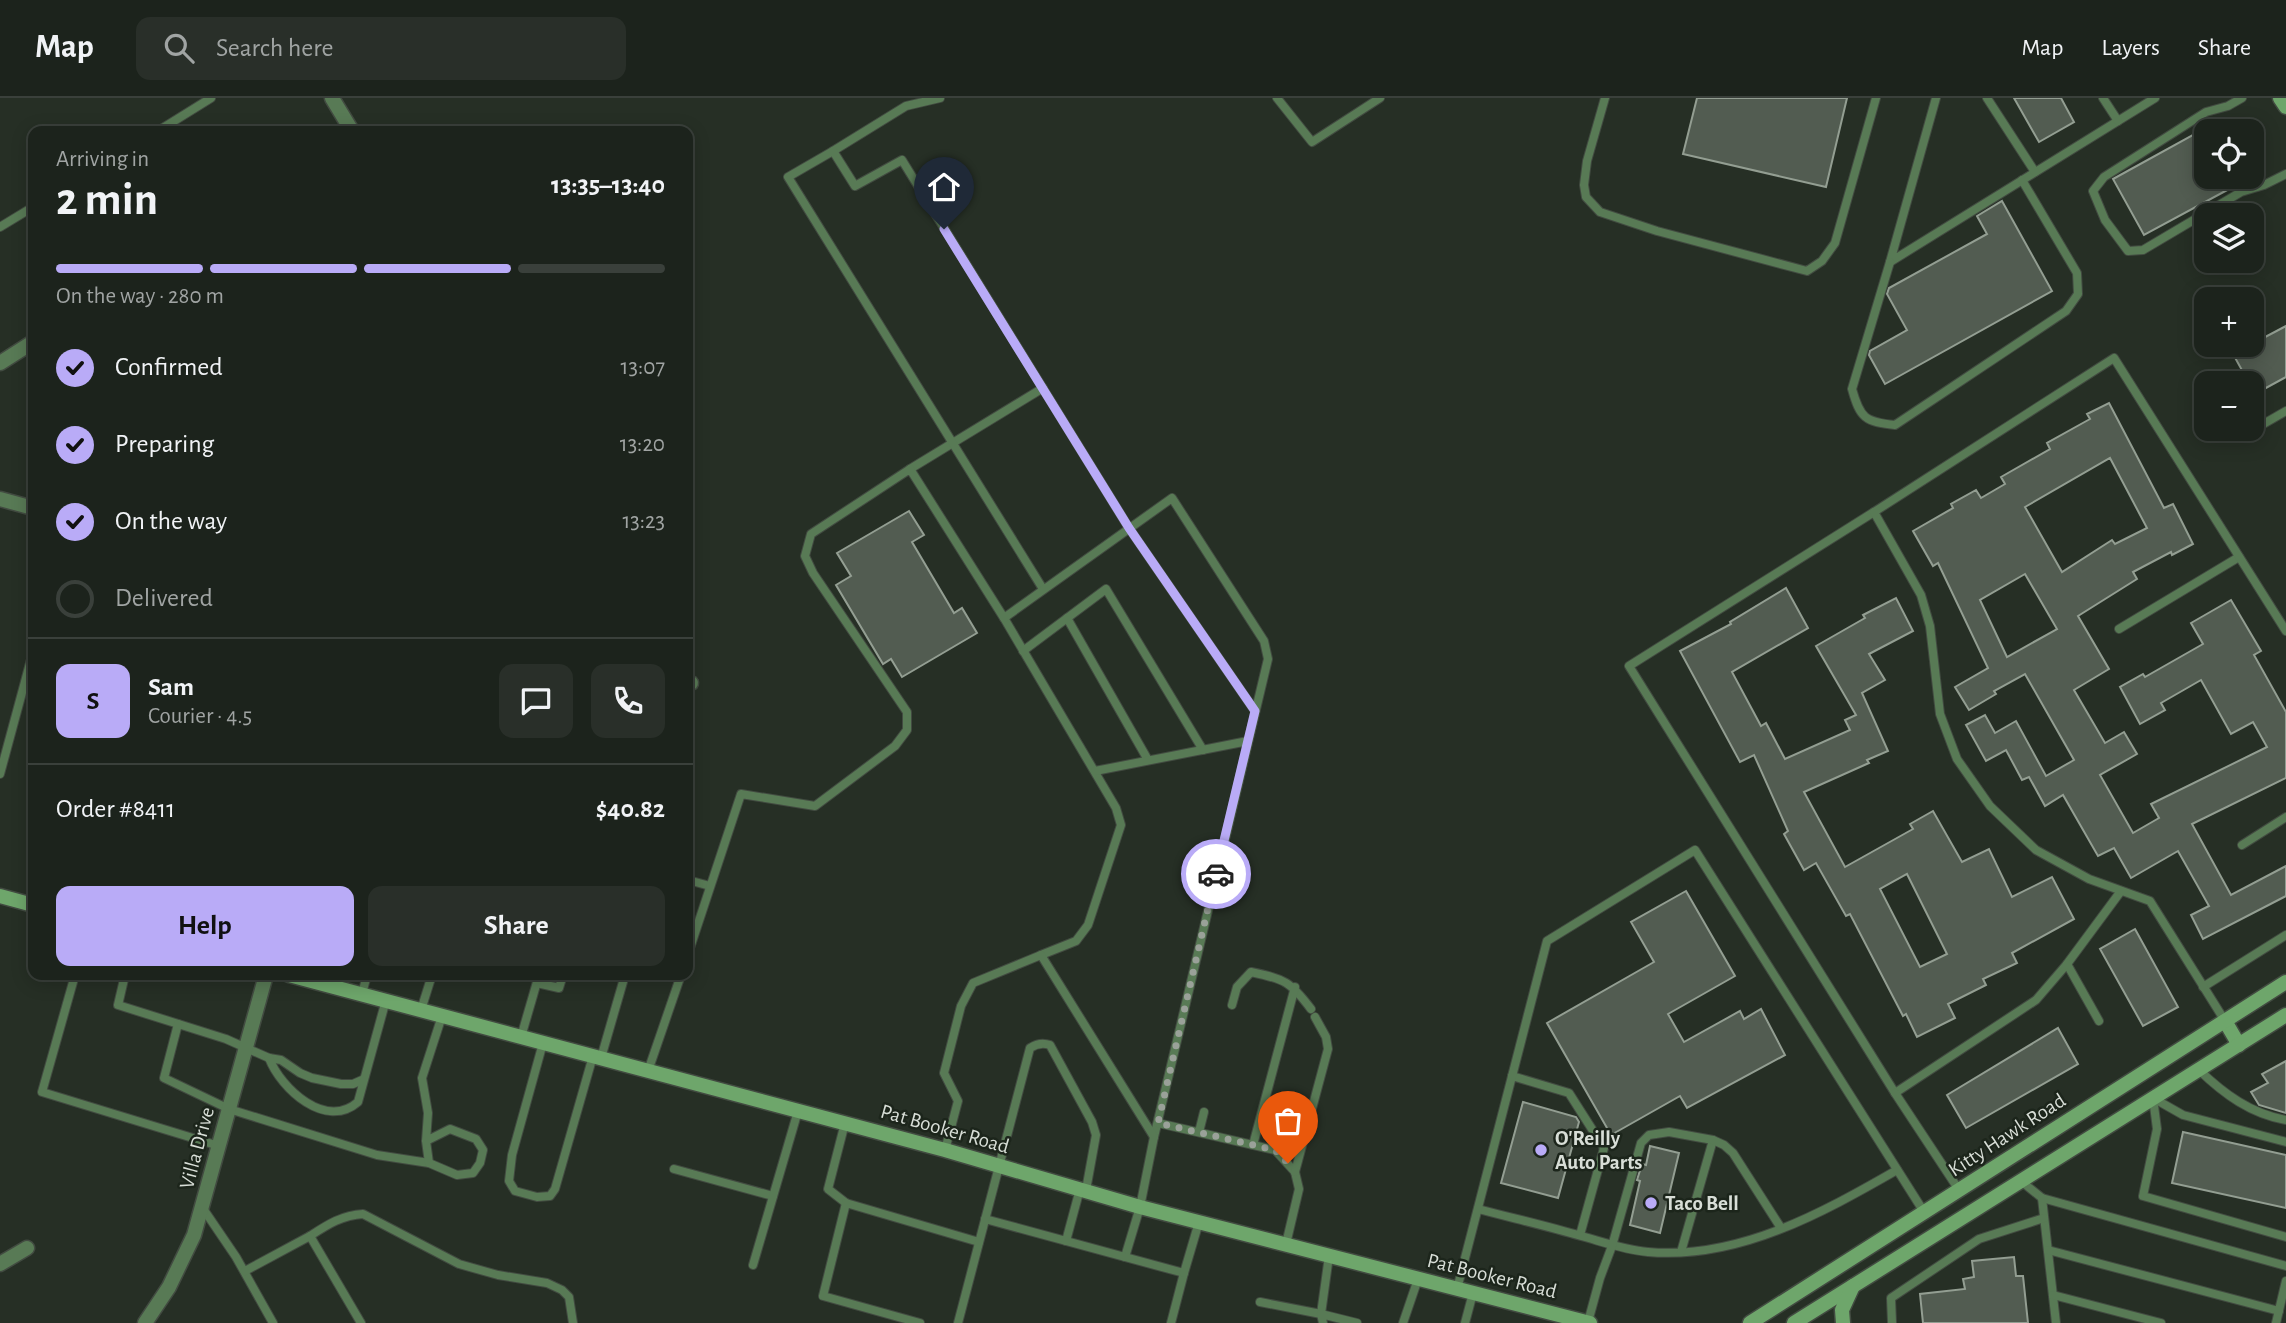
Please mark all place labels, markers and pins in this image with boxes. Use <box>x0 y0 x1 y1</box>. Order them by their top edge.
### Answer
pin <box>914 157 974 229</box>
pin <box>1258 1091 1318 1163</box>
place label: O'Reilly Auto Parts <box>1555 1128 1642 1173</box>
marker: O'Reilly Auto Parts <box>1533 1142 1549 1158</box>
place label: Taco Bell <box>1665 1193 1739 1214</box>
marker: Taco Bell <box>1643 1195 1659 1211</box>

